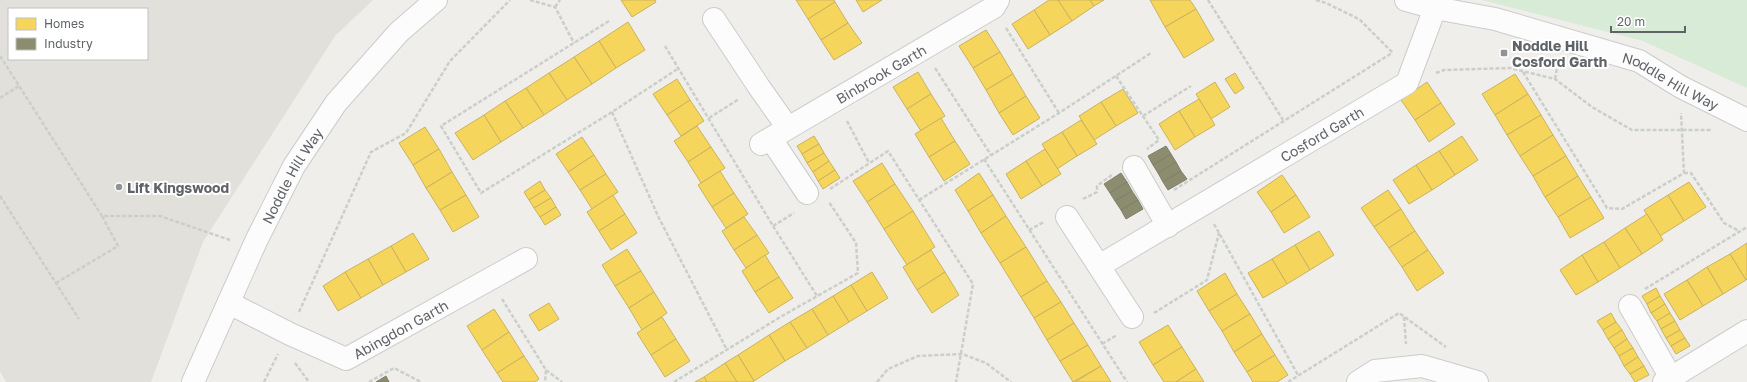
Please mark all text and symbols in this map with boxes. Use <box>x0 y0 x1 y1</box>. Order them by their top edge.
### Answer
legend <box>8 8 148 60</box>
scale bar <box>1611 8 1685 34</box>
text: 20 m <box>1617 14 1645 29</box>
text: Homes <box>44 16 84 31</box>
text: Industry <box>44 36 93 51</box>
place label: Noddle Hill Cosford Garth <box>1512 37 1607 70</box>
street label: Binbrook Garth <box>833 40 929 107</box>
marker: Noddle Hill Cosford Garth <box>1499 48 1509 58</box>
street label: Noddle Hill Way <box>1620 48 1722 113</box>
street label: Cosford Garth <box>1277 102 1366 165</box>
street label: Noddle Hill Way <box>258 124 326 226</box>
place label: Lift Kingswood <box>127 179 229 196</box>
marker: Lift Kingswood <box>114 182 124 192</box>
street label: Abingdon Garth <box>350 296 451 362</box>

